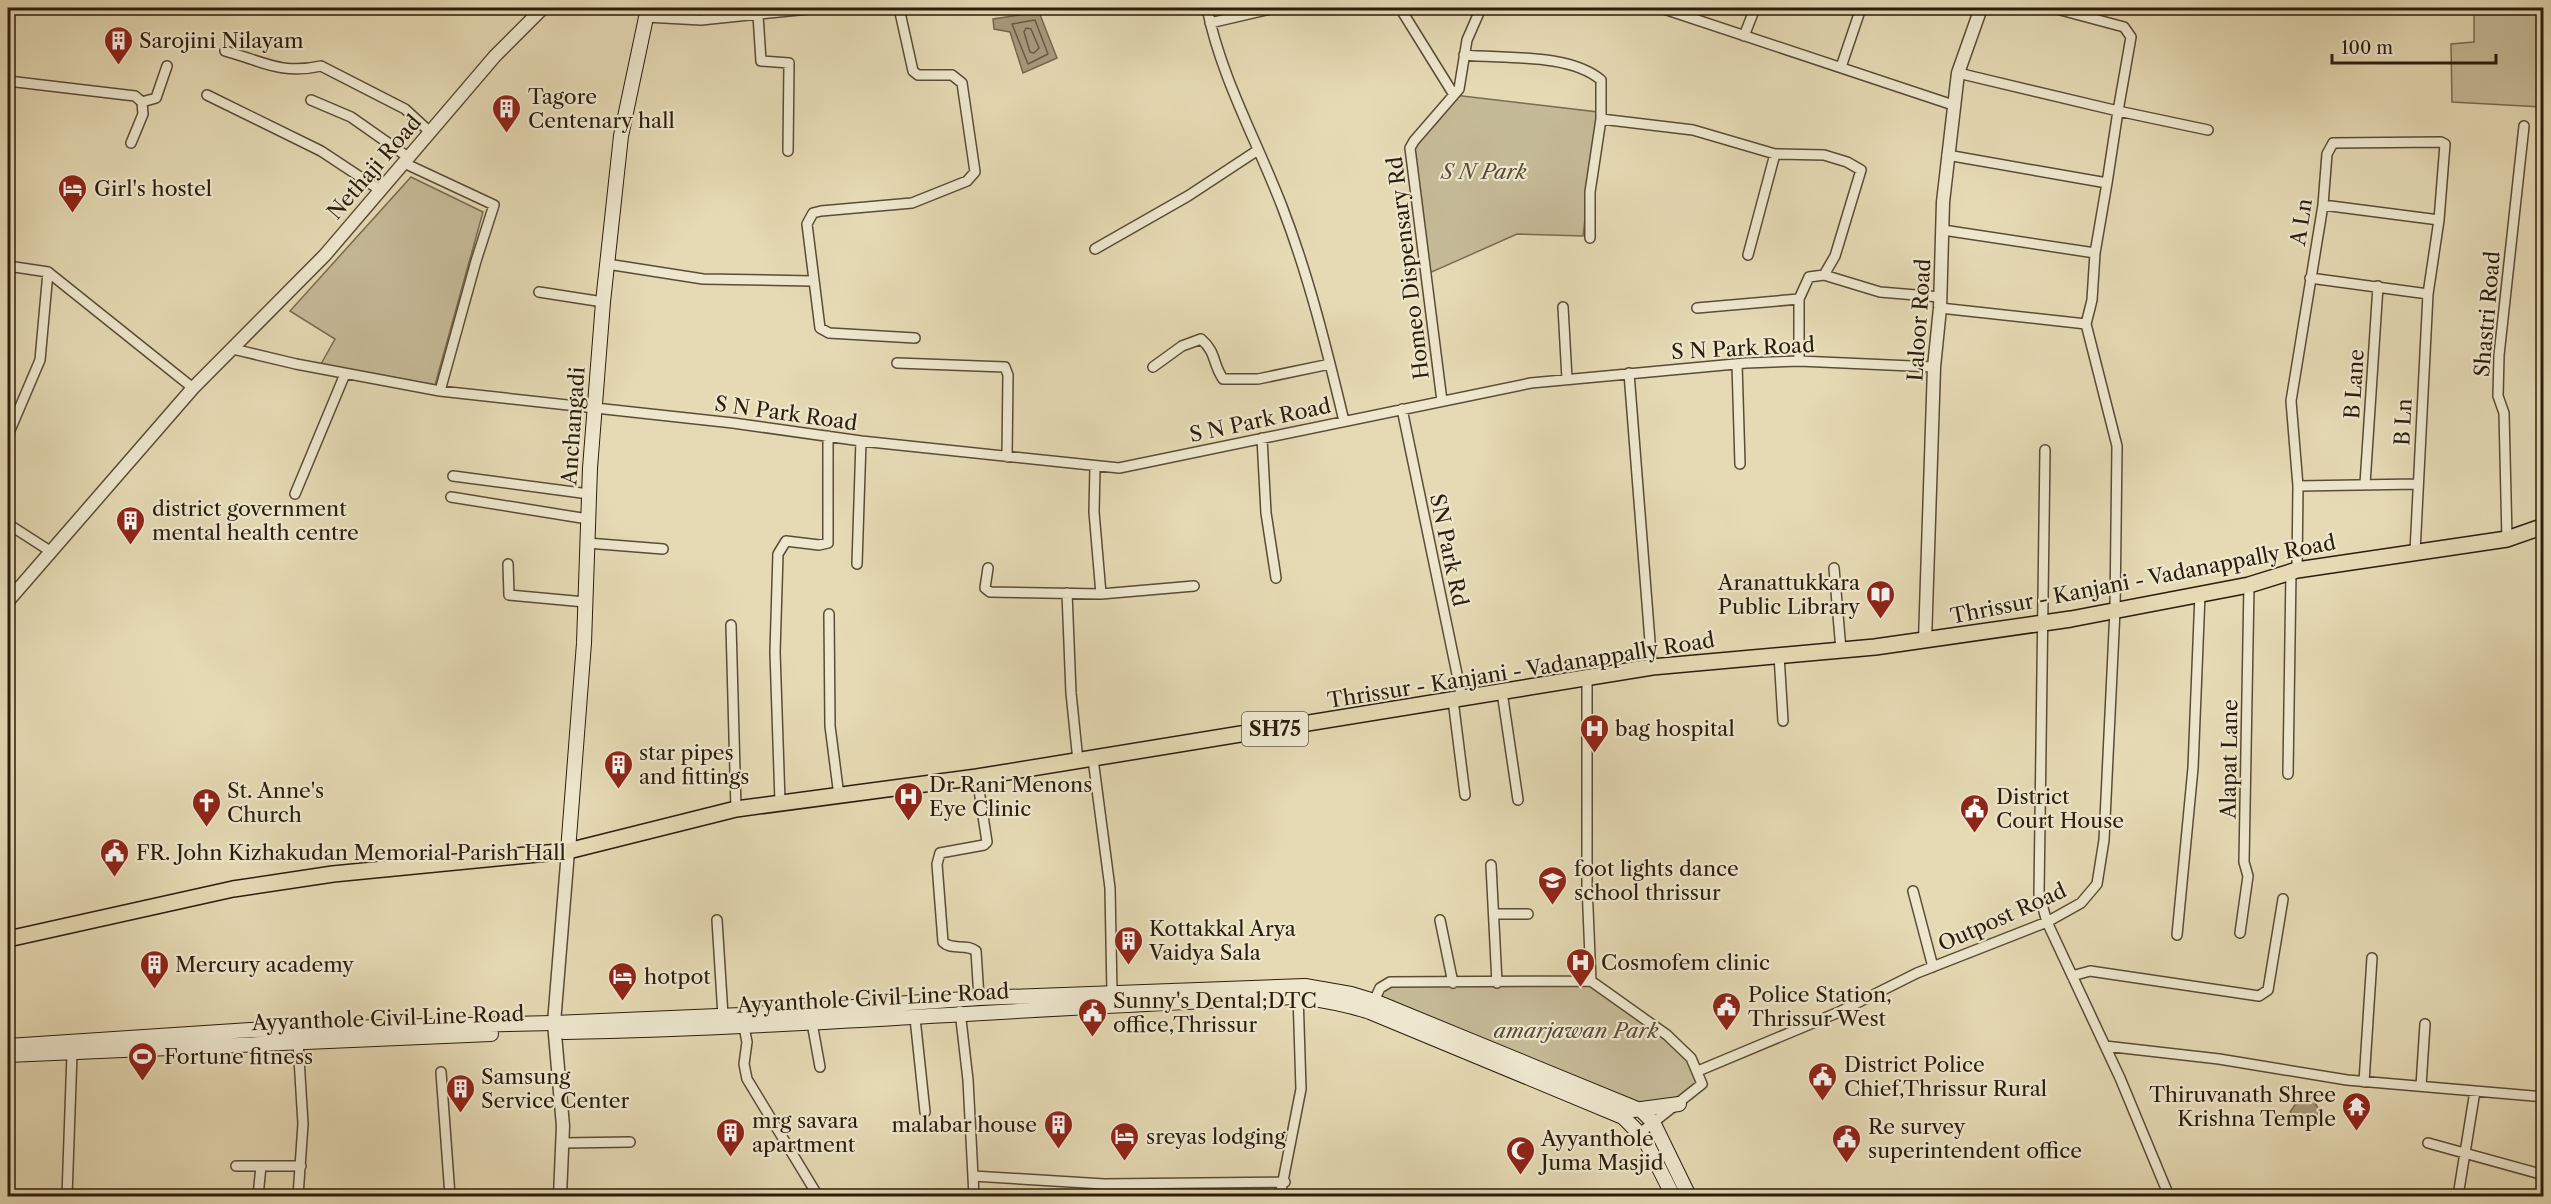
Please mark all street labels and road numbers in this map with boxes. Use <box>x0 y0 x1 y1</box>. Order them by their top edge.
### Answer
street label: Nethaji Road <box>322 110 426 224</box>
street label: Homeo Dispensary Rd <box>1382 155 1434 381</box>
street label: A Ln <box>2285 197 2317 248</box>
street label: Shastri Road <box>2469 250 2505 378</box>
street label: Laloor Road <box>1902 258 1936 382</box>
street label: S N Park Road <box>1671 332 1816 364</box>
street label: B Lane <box>2339 348 2369 420</box>
street label: Anchangadi <box>556 366 590 487</box>
street label: S N Park Road <box>713 391 859 435</box>
street label: S N Park Road <box>1187 393 1333 447</box>
street label: B Ln <box>2389 398 2417 446</box>
street label: SN Park Rd <box>1425 491 1473 609</box>
street label: Thrissur - Kanjani - Vadanappally Road <box>1948 529 2338 629</box>
street label: Thrissur - Kanjani - Vadanappally Road <box>1325 627 1717 713</box>
street label: Alapat Lane <box>2215 699 2243 820</box>
road number: SH75 <box>1242 712 1308 746</box>
street label: Outpost Road <box>1934 878 2070 956</box>
street label: Ayyanthole Civil Line Road <box>735 978 1010 1018</box>
street label: Ayyanthole Civil Line Road <box>250 1001 525 1035</box>

